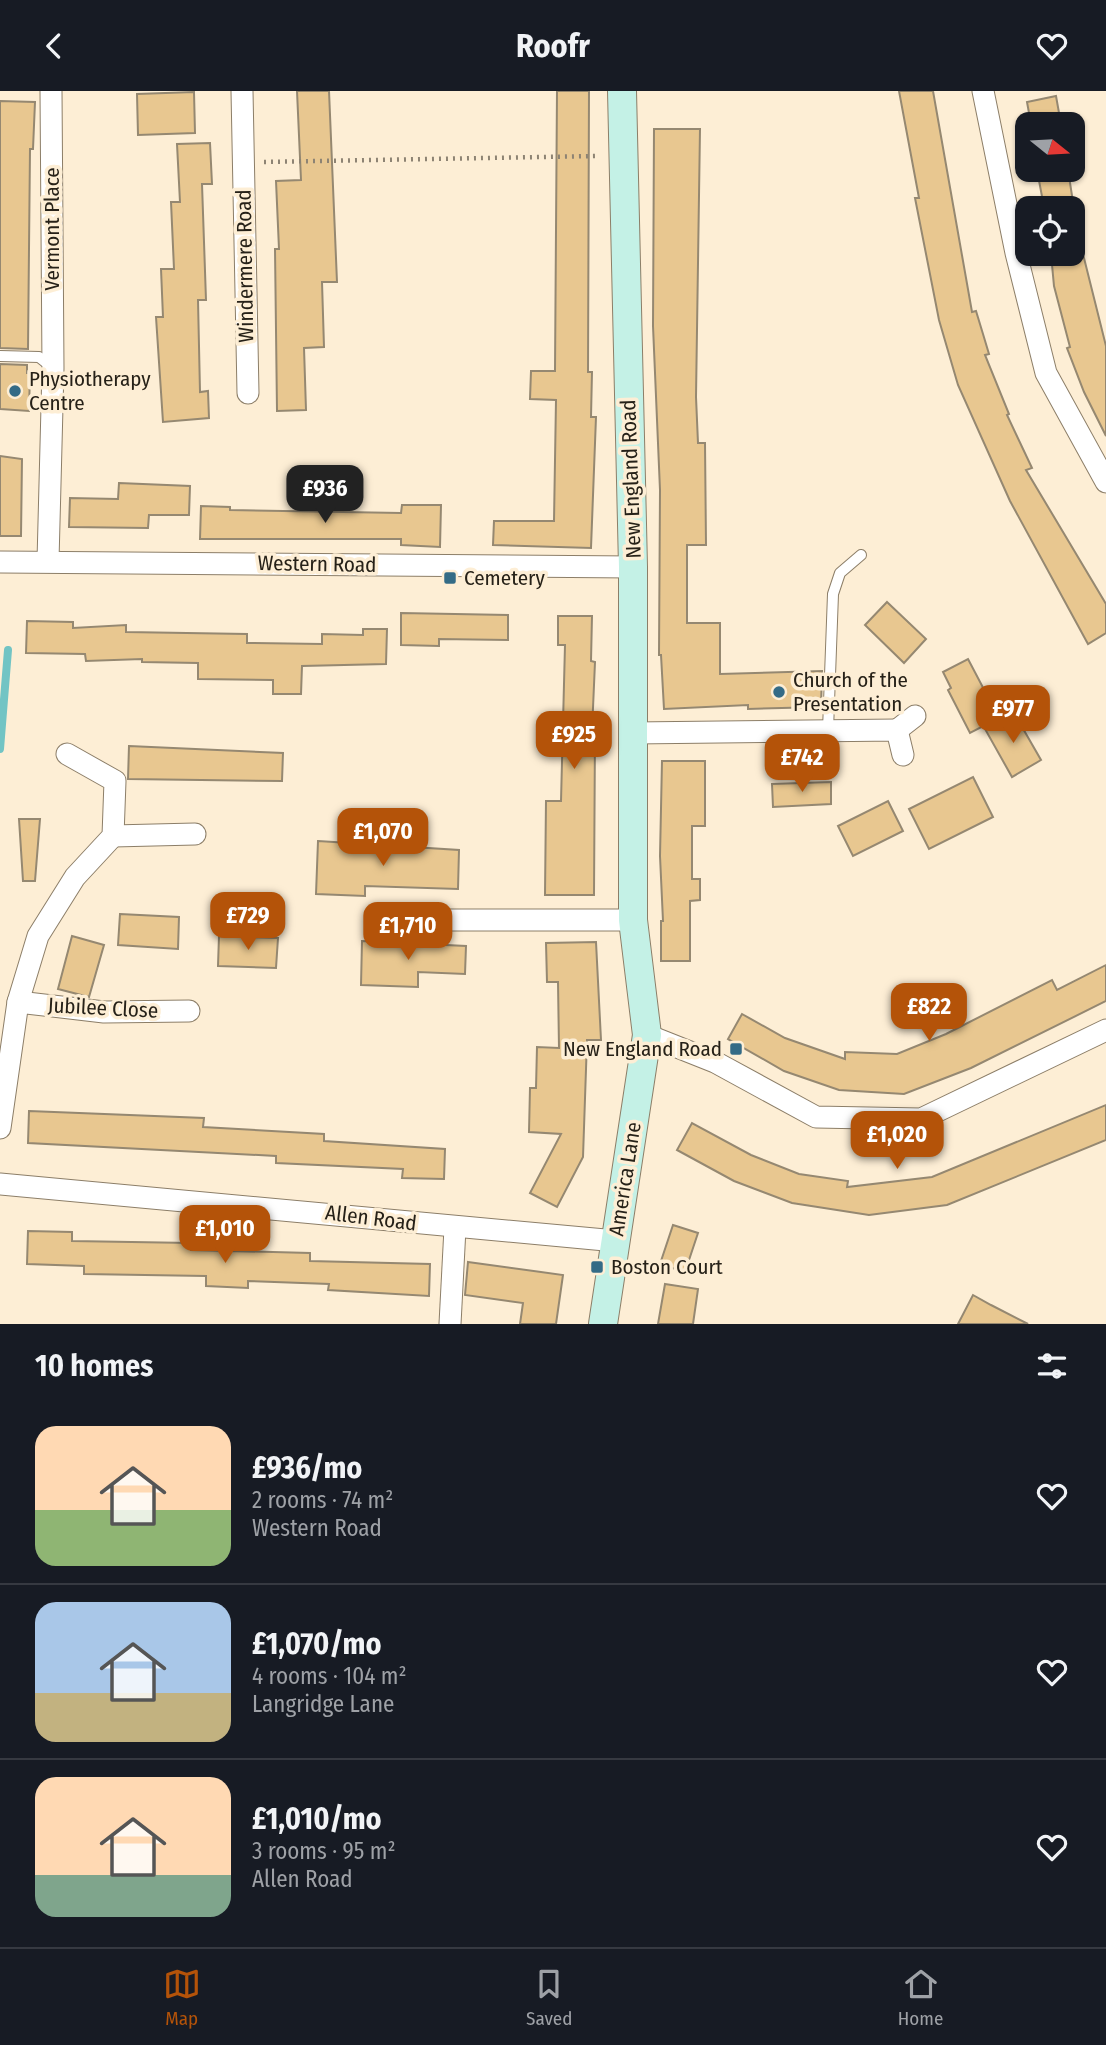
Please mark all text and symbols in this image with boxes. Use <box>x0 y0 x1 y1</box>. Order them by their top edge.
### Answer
icon: back <box>35 27 73 65</box>
text: Roofr <box>516 27 590 65</box>
icon: heart <box>1033 27 1071 65</box>
north arrow <box>1015 112 1085 182</box>
map controls <box>1015 112 1085 266</box>
street label: Vermont Place <box>39 167 65 291</box>
street label: Windermere Road <box>231 189 259 343</box>
button: locate <box>1015 196 1085 266</box>
place label: Physiotherapy Centre <box>29 366 151 416</box>
marker: Physiotherapy Centre <box>7 383 23 399</box>
street label: New England Road <box>615 399 647 559</box>
pin: £936 <box>284 465 366 525</box>
text: £936 <box>302 474 348 502</box>
street label: Western Road <box>257 550 377 578</box>
place label: Cemetery <box>464 565 545 591</box>
marker: Cemetery <box>442 570 458 586</box>
place label: Church of the Presentation <box>793 667 908 717</box>
marker: Church of the Presentation <box>771 684 787 700</box>
pin: £977 <box>972 685 1054 745</box>
text: £977 <box>992 694 1034 722</box>
pin: £925 <box>533 711 615 771</box>
text: £925 <box>552 720 596 748</box>
pin: £742 <box>761 735 843 794</box>
text: £742 <box>781 743 823 771</box>
pin: £1,070 <box>326 809 440 868</box>
text: £1,070 <box>353 817 413 845</box>
pin: £729 <box>207 893 289 952</box>
text: £729 <box>226 901 270 929</box>
pin: £1,710 <box>351 903 465 962</box>
text: £1,710 <box>379 911 437 939</box>
pin: £822 <box>888 983 970 1043</box>
street label: Jubilee Close <box>47 992 159 1024</box>
text: £822 <box>907 992 951 1020</box>
place label: New England Road <box>563 1036 722 1062</box>
marker: New England Road <box>728 1041 744 1057</box>
pin: £1,020 <box>840 1111 954 1171</box>
street label: America Lane <box>603 1120 647 1238</box>
text: £1,020 <box>867 1120 927 1148</box>
street label: Allen Road <box>324 1199 418 1237</box>
pin: £1,010 <box>168 1205 282 1265</box>
text: £1,010 <box>195 1214 255 1242</box>
place label: Boston Court <box>611 1254 723 1280</box>
marker: Boston Court <box>589 1259 605 1275</box>
icon: filters <box>1033 1347 1071 1385</box>
text: 10 homes <box>35 1348 153 1384</box>
text: £936/mo <box>252 1450 362 1486</box>
icon: home <box>91 1454 175 1538</box>
icon: heart <box>1033 1477 1071 1515</box>
text: 2 rooms · 74 m² <box>252 1486 393 1514</box>
text: Western Road <box>252 1514 382 1542</box>
text: £1,070/mo <box>252 1626 382 1662</box>
icon: home <box>91 1630 175 1714</box>
icon: heart <box>1033 1653 1071 1691</box>
text: 4 rooms · 104 m² <box>252 1662 407 1690</box>
text: Langridge Lane <box>252 1690 394 1718</box>
text: £1,010/mo <box>252 1801 382 1837</box>
icon: home <box>91 1805 175 1889</box>
icon: heart <box>1033 1828 1071 1866</box>
text: 3 rooms · 95 m² <box>252 1837 396 1865</box>
text: Allen Road <box>252 1865 353 1893</box>
tab: Map <box>163 1965 201 2030</box>
tab: Saved <box>526 1965 572 2030</box>
tab: Home <box>898 1965 943 2030</box>

